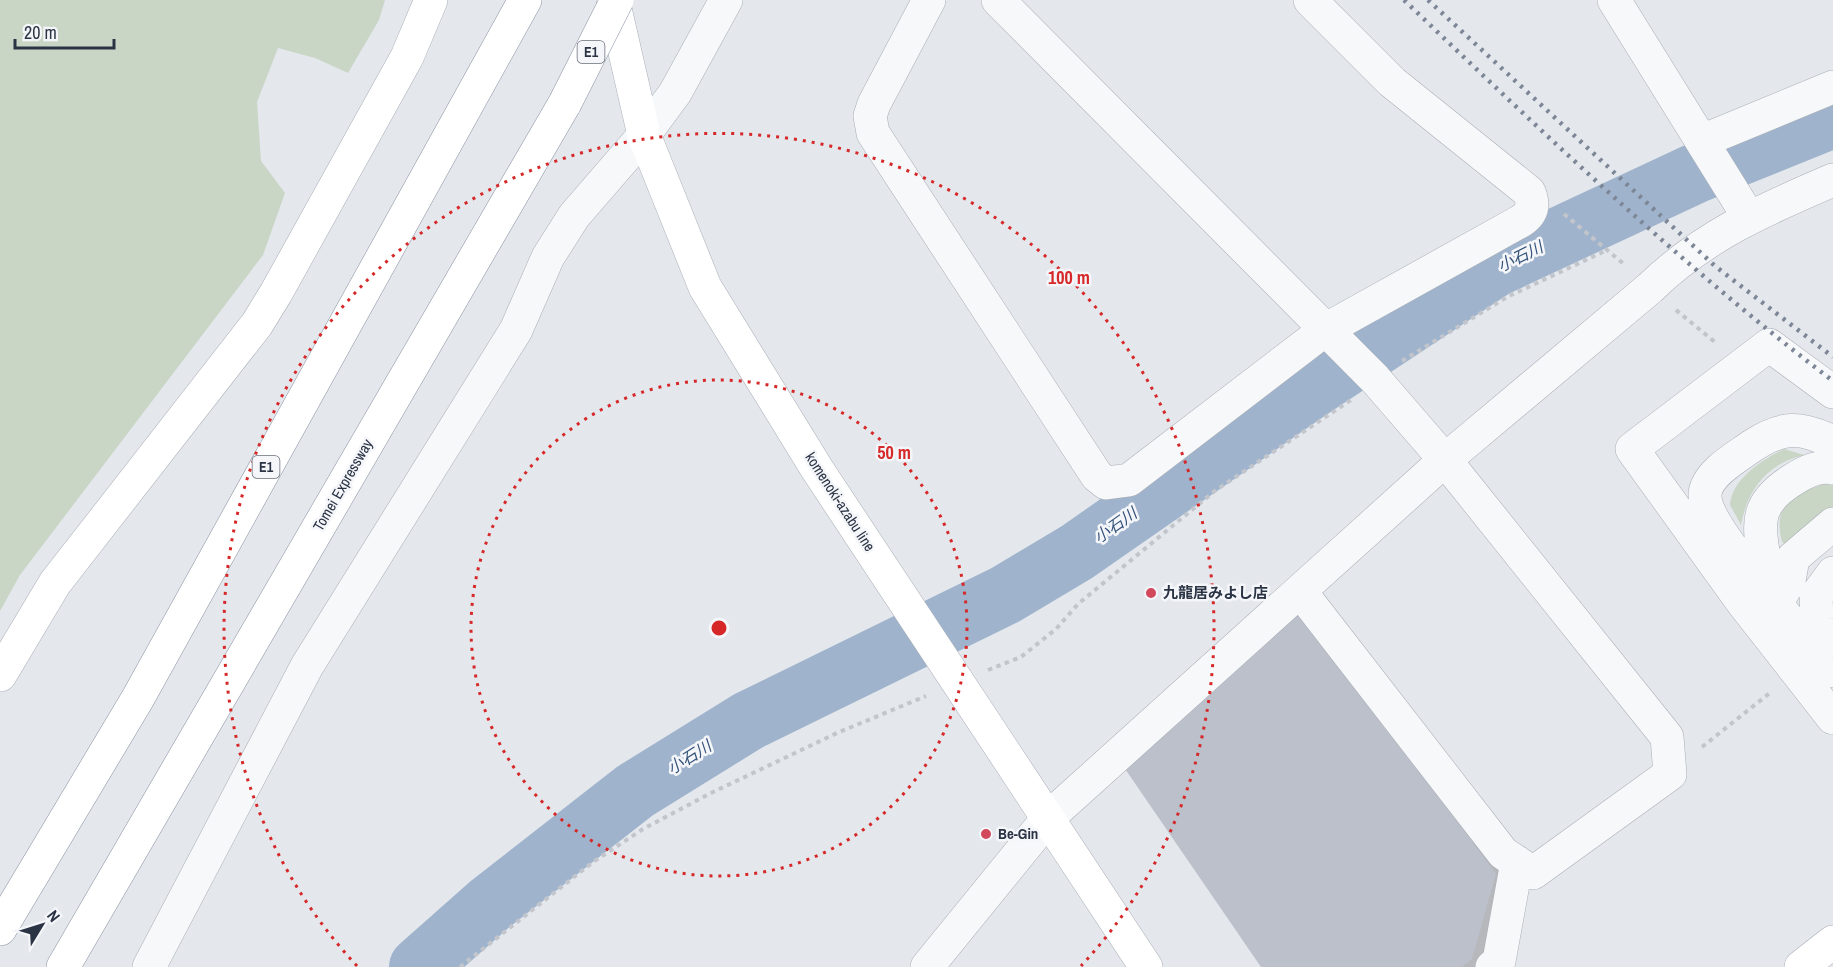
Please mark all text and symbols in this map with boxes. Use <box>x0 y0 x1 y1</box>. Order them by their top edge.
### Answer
scale bar <box>15 12 114 50</box>
text: 20 m <box>24 20 57 45</box>
road number: E1 <box>578 41 604 63</box>
water label: 小石川 <box>1494 235 1548 276</box>
text: 100 m <box>1048 265 1090 290</box>
street label: Tomei Expressway <box>308 434 378 535</box>
text: 50 m <box>877 440 911 465</box>
street label: komenoki-azabu line <box>801 448 880 555</box>
road number: E1 <box>252 456 280 478</box>
water label: 小石川 <box>1089 501 1143 548</box>
place label: 九龍居みよし店 <box>1163 582 1268 603</box>
marker: 九龍居みよし店 <box>1144 586 1158 600</box>
centre of rings <box>709 618 729 638</box>
water label: 小石川 <box>663 734 717 779</box>
place label: Be-Gin <box>998 823 1038 844</box>
marker: Be-Gin <box>979 827 993 841</box>
north arrow <box>12 895 72 955</box>
text: N <box>42 905 65 926</box>

